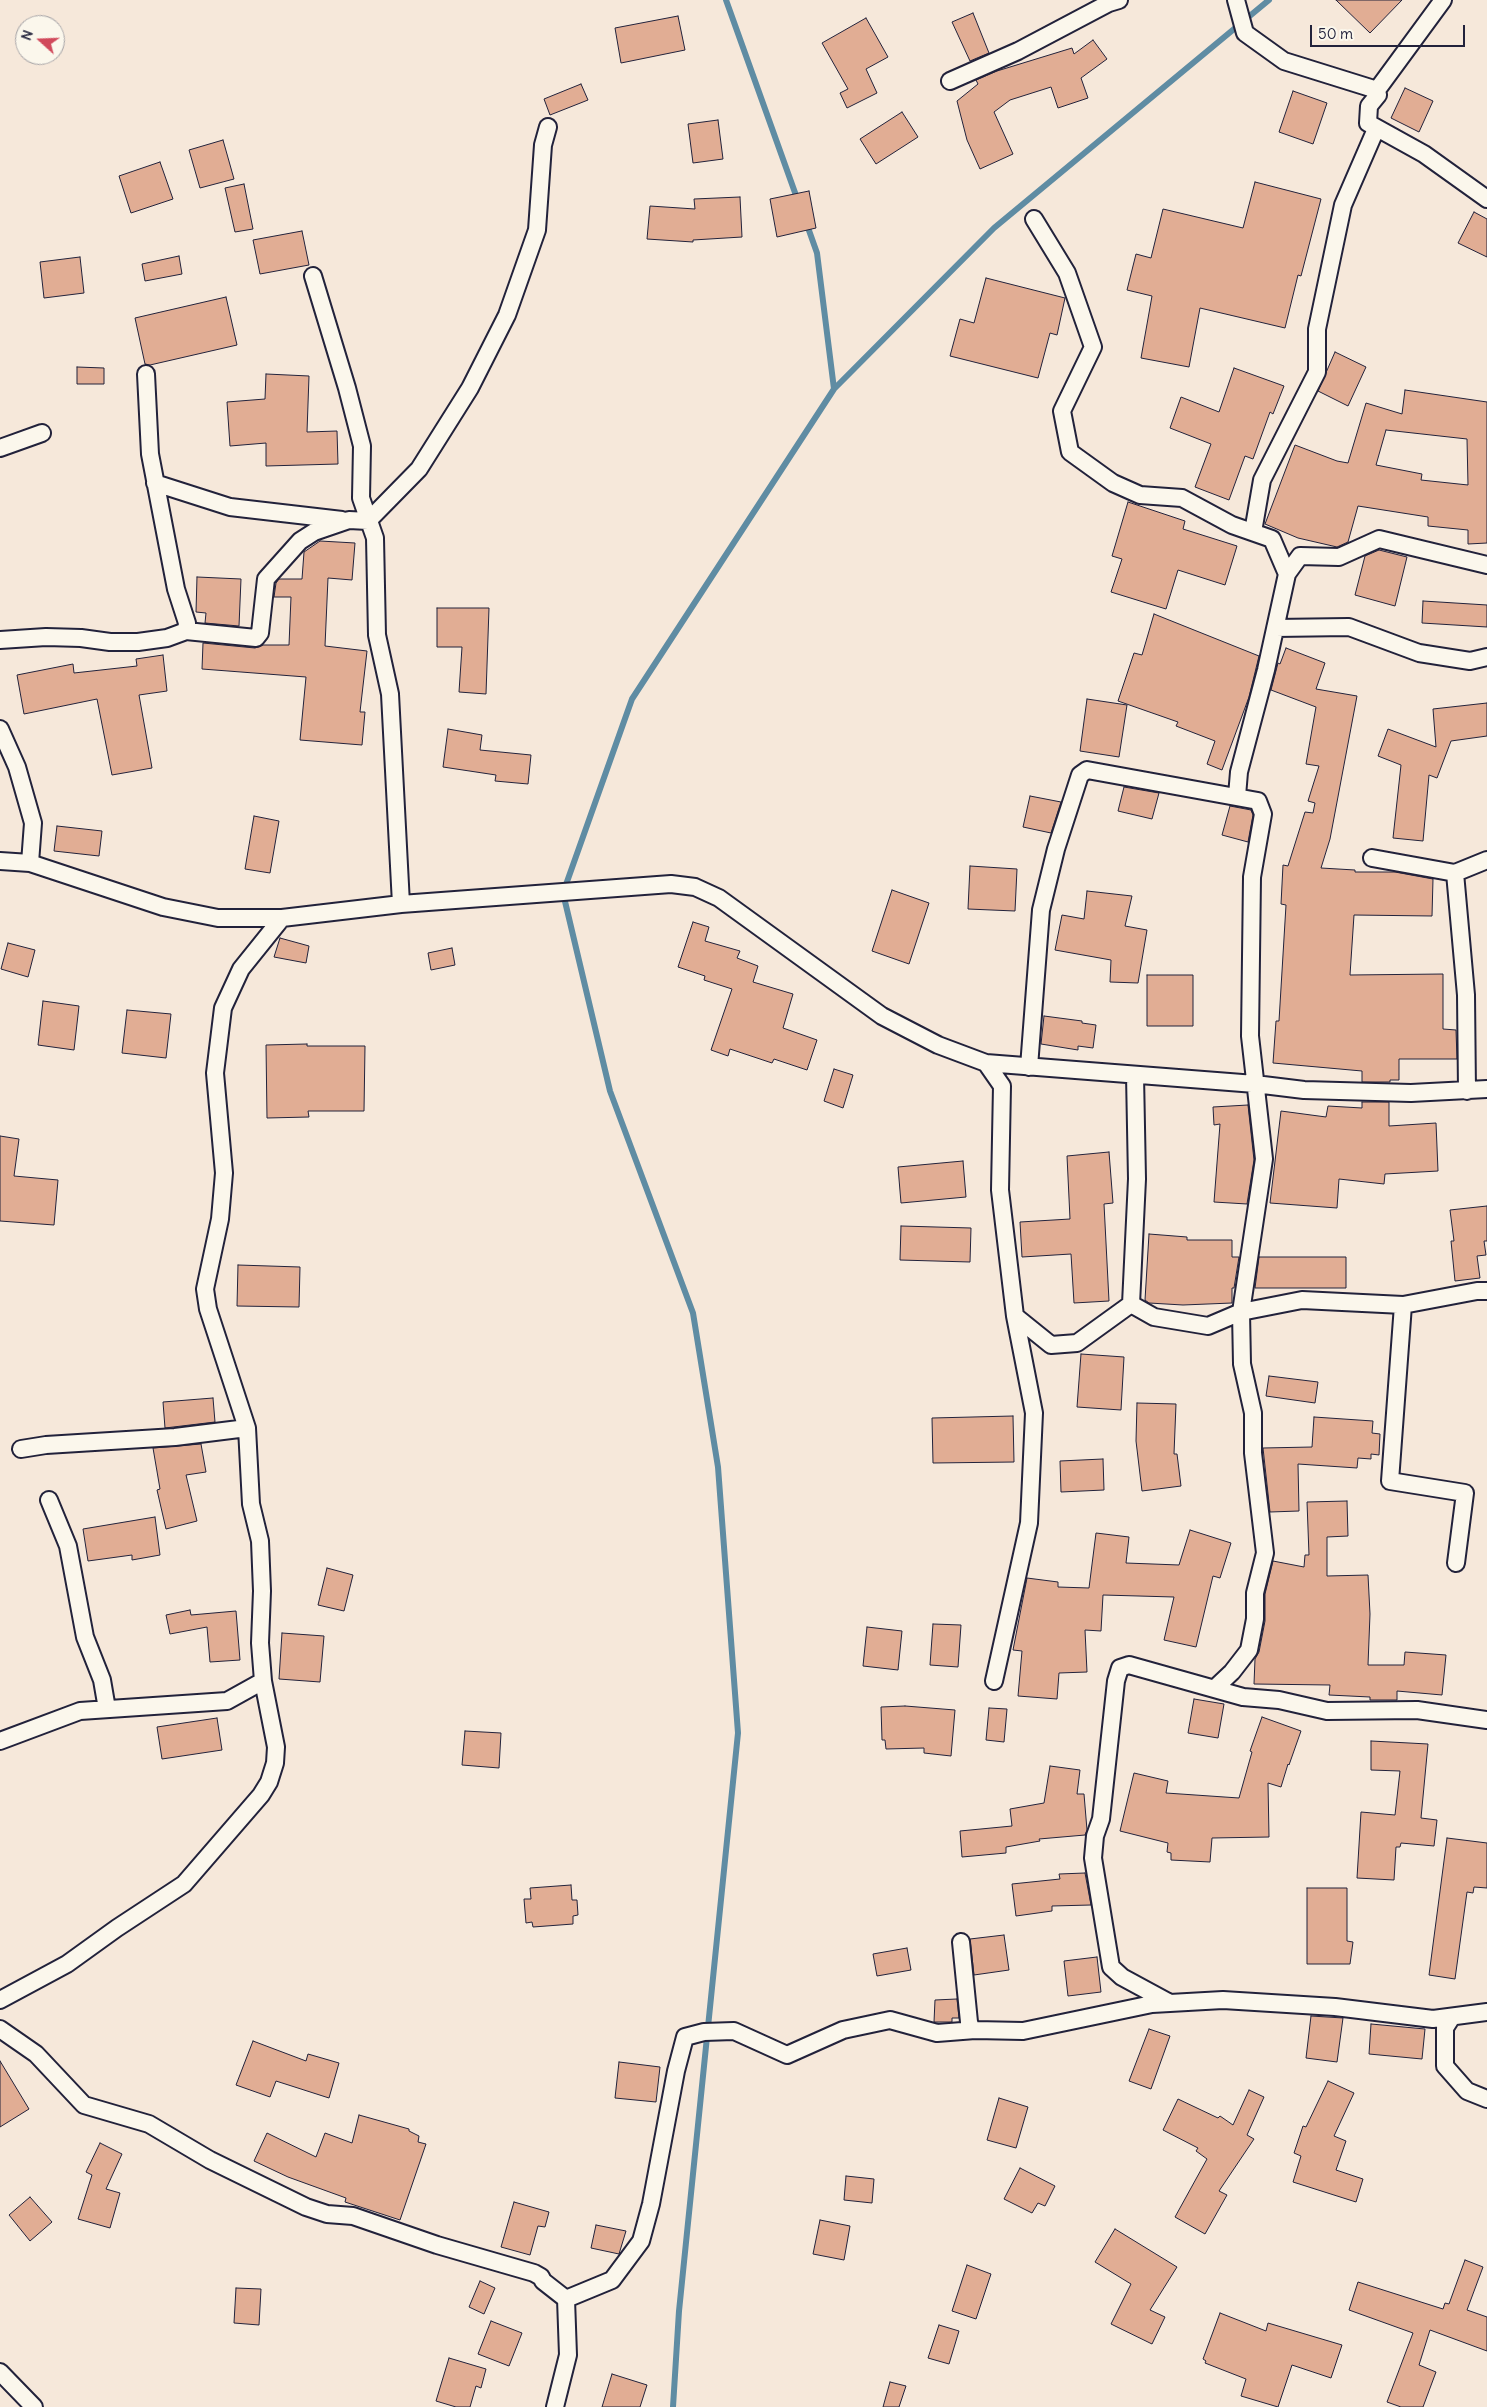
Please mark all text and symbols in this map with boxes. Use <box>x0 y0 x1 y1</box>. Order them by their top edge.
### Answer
north arrow <box>15 15 65 65</box>
scale bar <box>1312 15 1467 47</box>
text: 50 m <box>1318 24 1353 43</box>
text: N <box>17 28 37 43</box>

